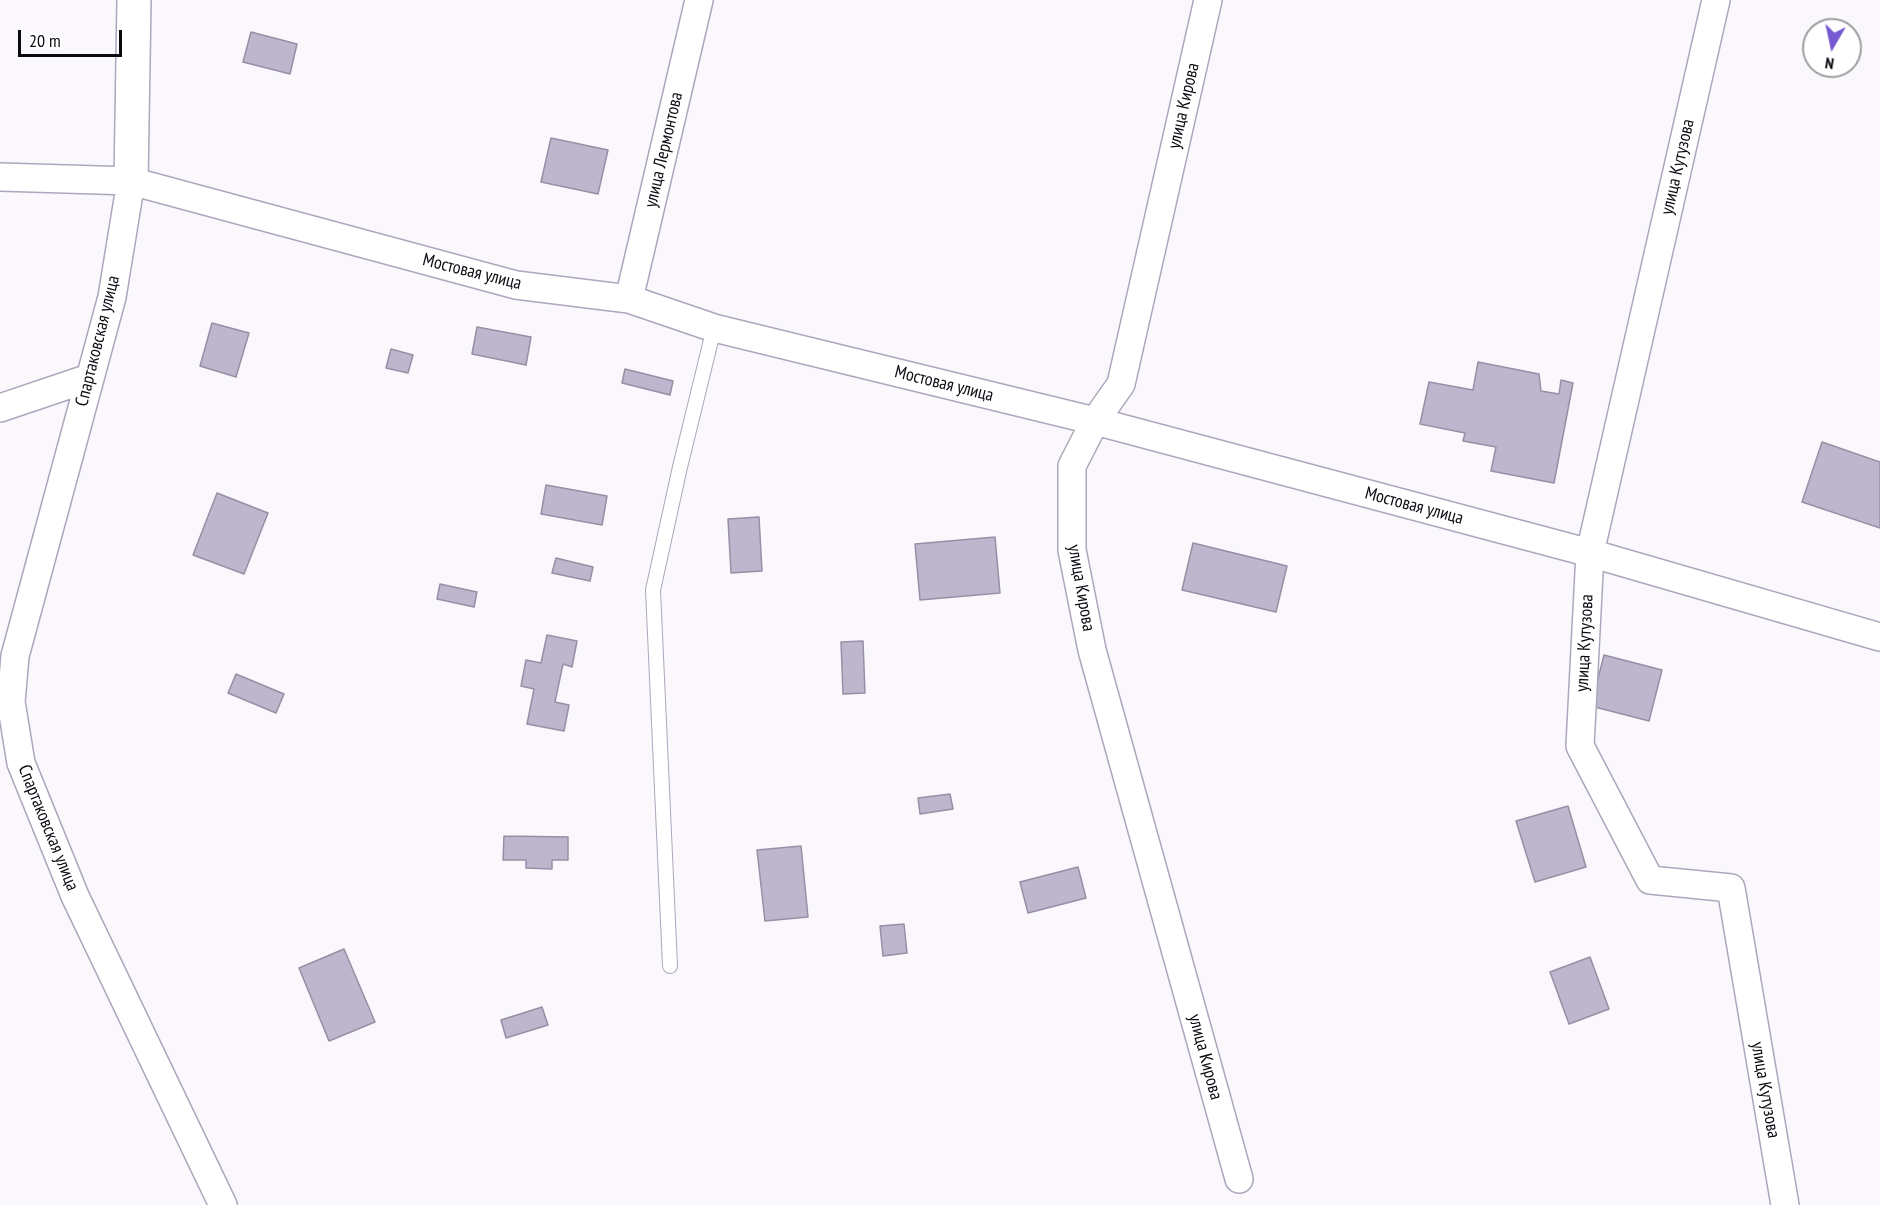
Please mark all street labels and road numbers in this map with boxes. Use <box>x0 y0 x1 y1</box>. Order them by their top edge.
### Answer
street label: улица Кирова <box>1164 61 1204 151</box>
street label: улица Лермонтова <box>640 90 688 210</box>
street label: улица Кутузова <box>1657 117 1699 217</box>
street label: Мостовая улица <box>420 249 524 295</box>
street label: Спартаковская улица <box>71 273 125 409</box>
street label: Мостовая улица <box>892 361 996 407</box>
street label: Мостовая улица <box>1362 483 1466 529</box>
street label: улица Кирова <box>1063 543 1099 633</box>
street label: улица Кутузова <box>1572 594 1598 692</box>
street label: Спартаковская улица <box>13 762 83 894</box>
street label: улица Кирова <box>1183 1012 1227 1102</box>
street label: улица Кутузова <box>1746 1040 1784 1140</box>

